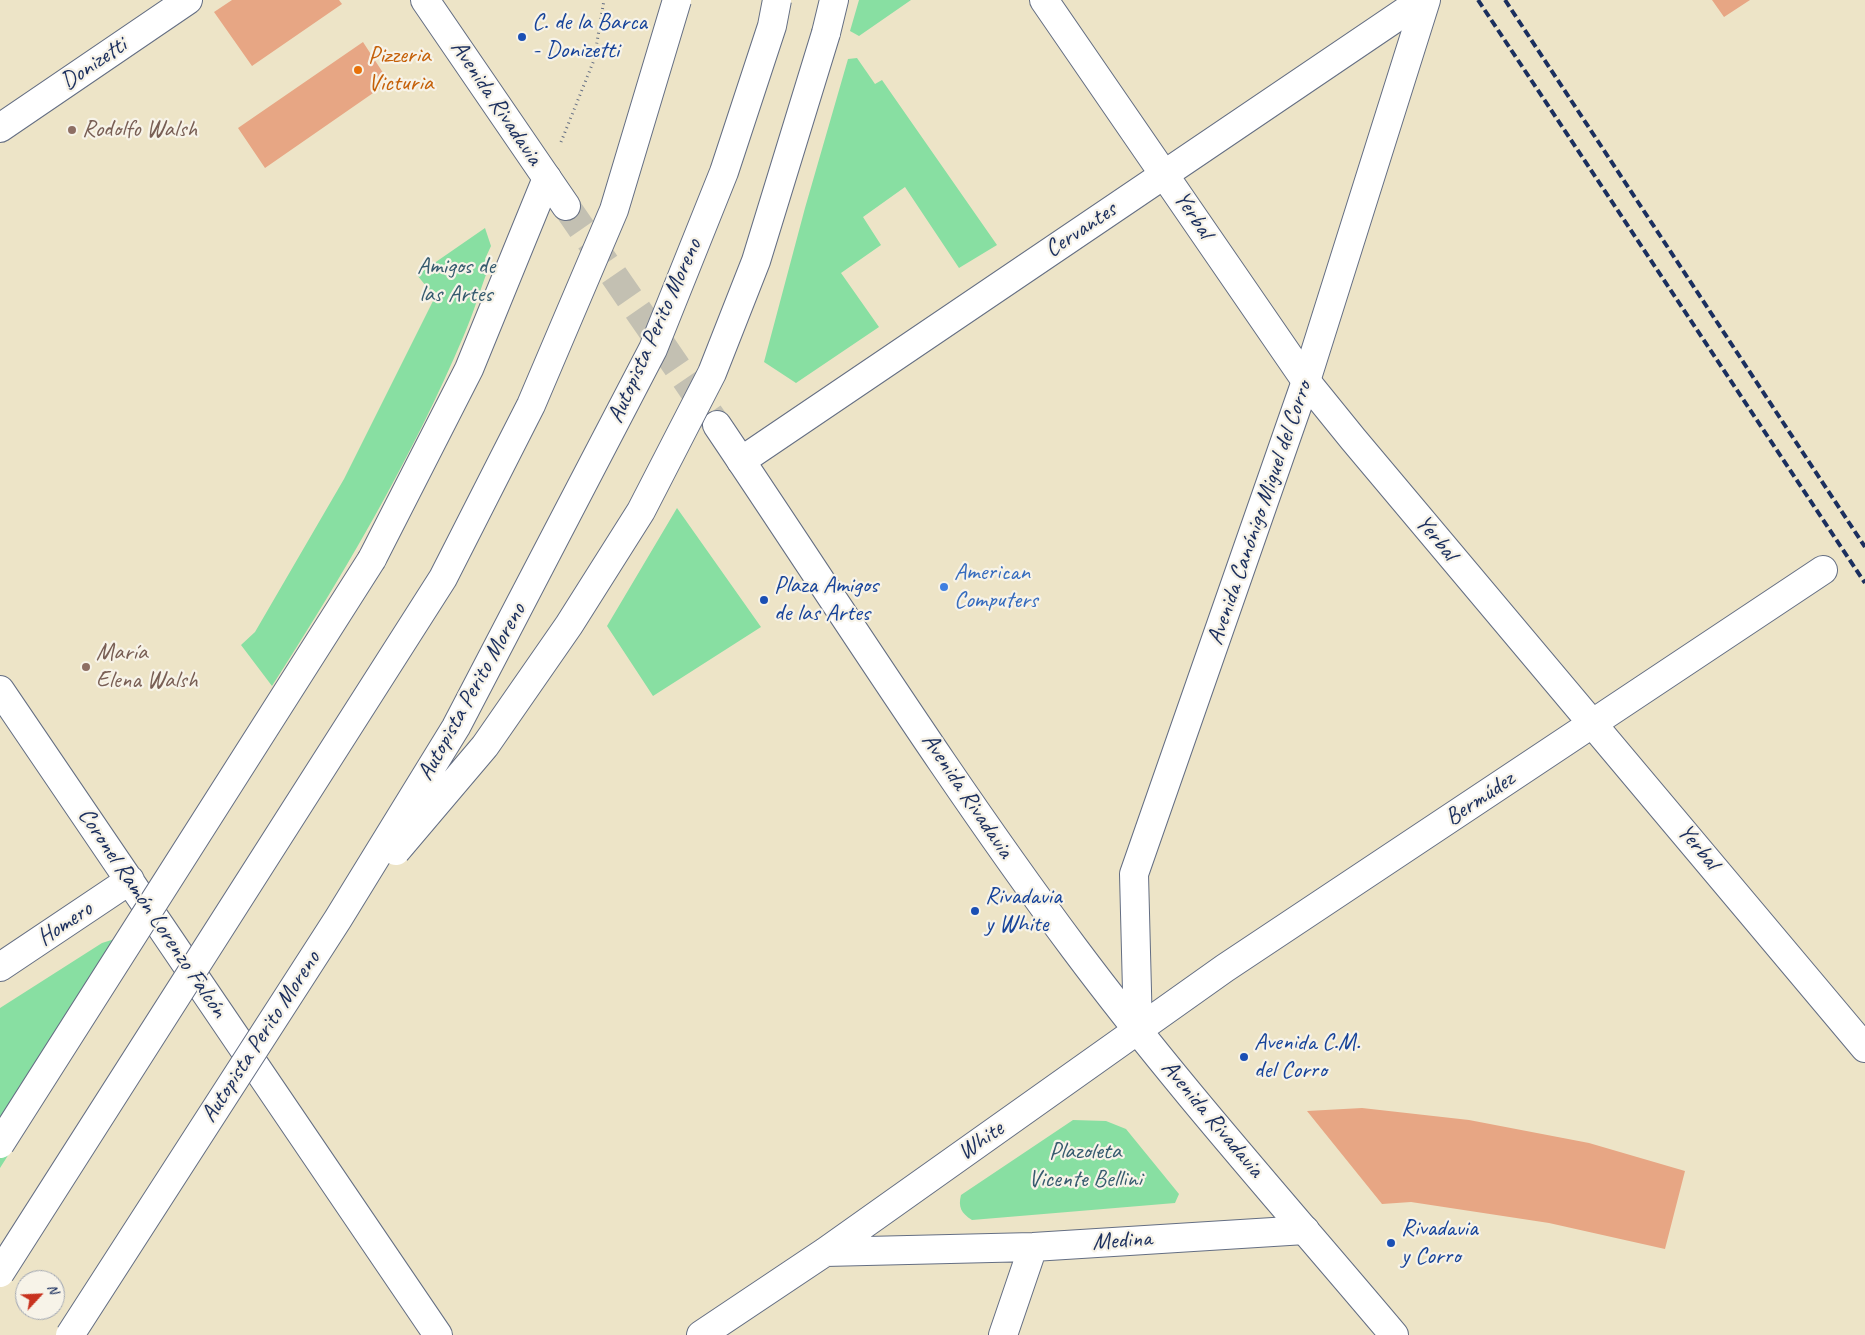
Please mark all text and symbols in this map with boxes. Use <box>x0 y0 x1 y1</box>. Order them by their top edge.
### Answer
place label: C. de la Barca - Donizetti <box>532 9 647 65</box>
street label: Donizetti <box>55 31 133 97</box>
marker: C. de la Barca - Donizetti <box>516 31 528 43</box>
street label: Avenida Rivadavia <box>444 35 548 171</box>
place label: Pizzeria Victuria <box>368 42 433 98</box>
marker: Pizzeria Victuria <box>352 64 364 76</box>
place label: Rodolfo Walsh <box>82 116 197 144</box>
marker: Rodolfo Walsh <box>66 124 78 136</box>
street label: Yerbal <box>1167 186 1219 244</box>
street label: Cervantes <box>1040 196 1122 264</box>
street label: Autopista Perito Moreno <box>602 235 708 427</box>
park label: Amigos de las Artes <box>417 253 495 309</box>
street label: Avenida Canónigo Miguel del Corro <box>1201 377 1319 649</box>
street label: Yerbal <box>1409 509 1463 567</box>
place label: American Computers <box>954 559 1038 615</box>
place label: Plaza Amigos de las Artes <box>774 572 878 628</box>
marker: American Computers <box>938 581 950 593</box>
marker: Plaza Amigos de las Artes <box>758 594 770 606</box>
street label: Autopista Perito Moreno <box>411 598 533 786</box>
place label: María Elena Walsh <box>96 639 198 695</box>
marker: María Elena Walsh <box>80 661 92 673</box>
street label: Avenida Rivadavia <box>915 728 1019 864</box>
street label: Bermúdez <box>1440 765 1520 833</box>
street label: Coronel Ramón Lorenzo Falcón <box>71 802 233 1024</box>
street label: Yerbal <box>1671 818 1725 876</box>
place label: Rivadavia y White <box>985 883 1062 939</box>
street label: Homero <box>32 895 98 953</box>
marker: Rivadavia y White <box>969 905 981 917</box>
street label: Autopista Perito Moreno <box>195 946 327 1128</box>
place label: Avenida C.M. del Corro <box>1254 1029 1360 1085</box>
marker: Avenida C.M. del Corro <box>1238 1051 1250 1063</box>
street label: Avenida Rivadavia <box>1155 1054 1269 1184</box>
street label: White <box>953 1115 1009 1167</box>
park label: Plazoleta Vicente Bellini <box>1028 1138 1142 1194</box>
place label: Rivadavia y Corro <box>1401 1215 1478 1271</box>
street label: Medina <box>1091 1225 1153 1257</box>
marker: Rivadavia y Corro <box>1385 1237 1397 1249</box>
north arrow <box>15 1270 65 1320</box>
text: N <box>44 1281 63 1296</box>

